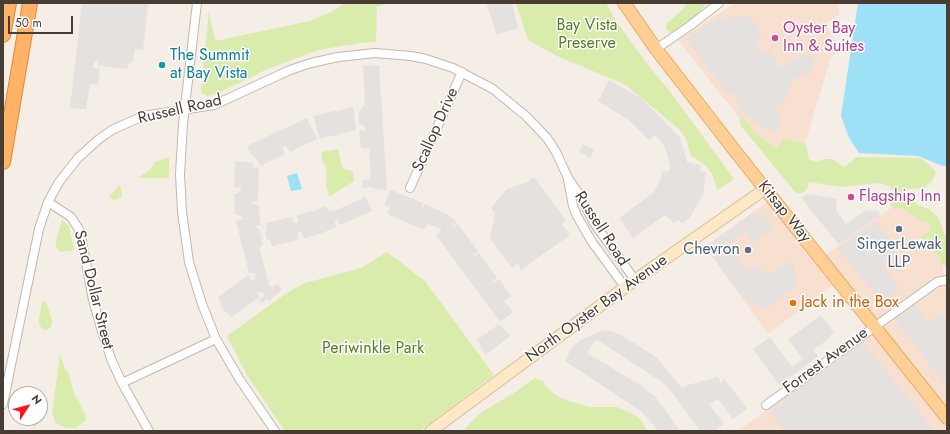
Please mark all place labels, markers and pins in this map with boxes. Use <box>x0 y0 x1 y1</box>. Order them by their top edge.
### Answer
place label: Oyster Bay Inn & Suites <box>783 19 864 57</box>
marker: Oyster Bay Inn & Suites <box>770 33 780 43</box>
place label: The Summit at Bay Vista <box>170 46 249 84</box>
marker: The Summit at Bay Vista <box>157 60 167 70</box>
place label: Flagship Inn <box>859 187 941 207</box>
marker: Flagship Inn <box>846 192 856 202</box>
marker: SingerLewak LLP <box>894 224 904 234</box>
place label: SingerLewak LLP <box>857 235 941 273</box>
place label: Chevron <box>683 240 740 260</box>
marker: Chevron <box>743 245 753 255</box>
place label: Jack in the Box <box>801 293 899 313</box>
marker: Jack in the Box <box>788 298 798 308</box>

